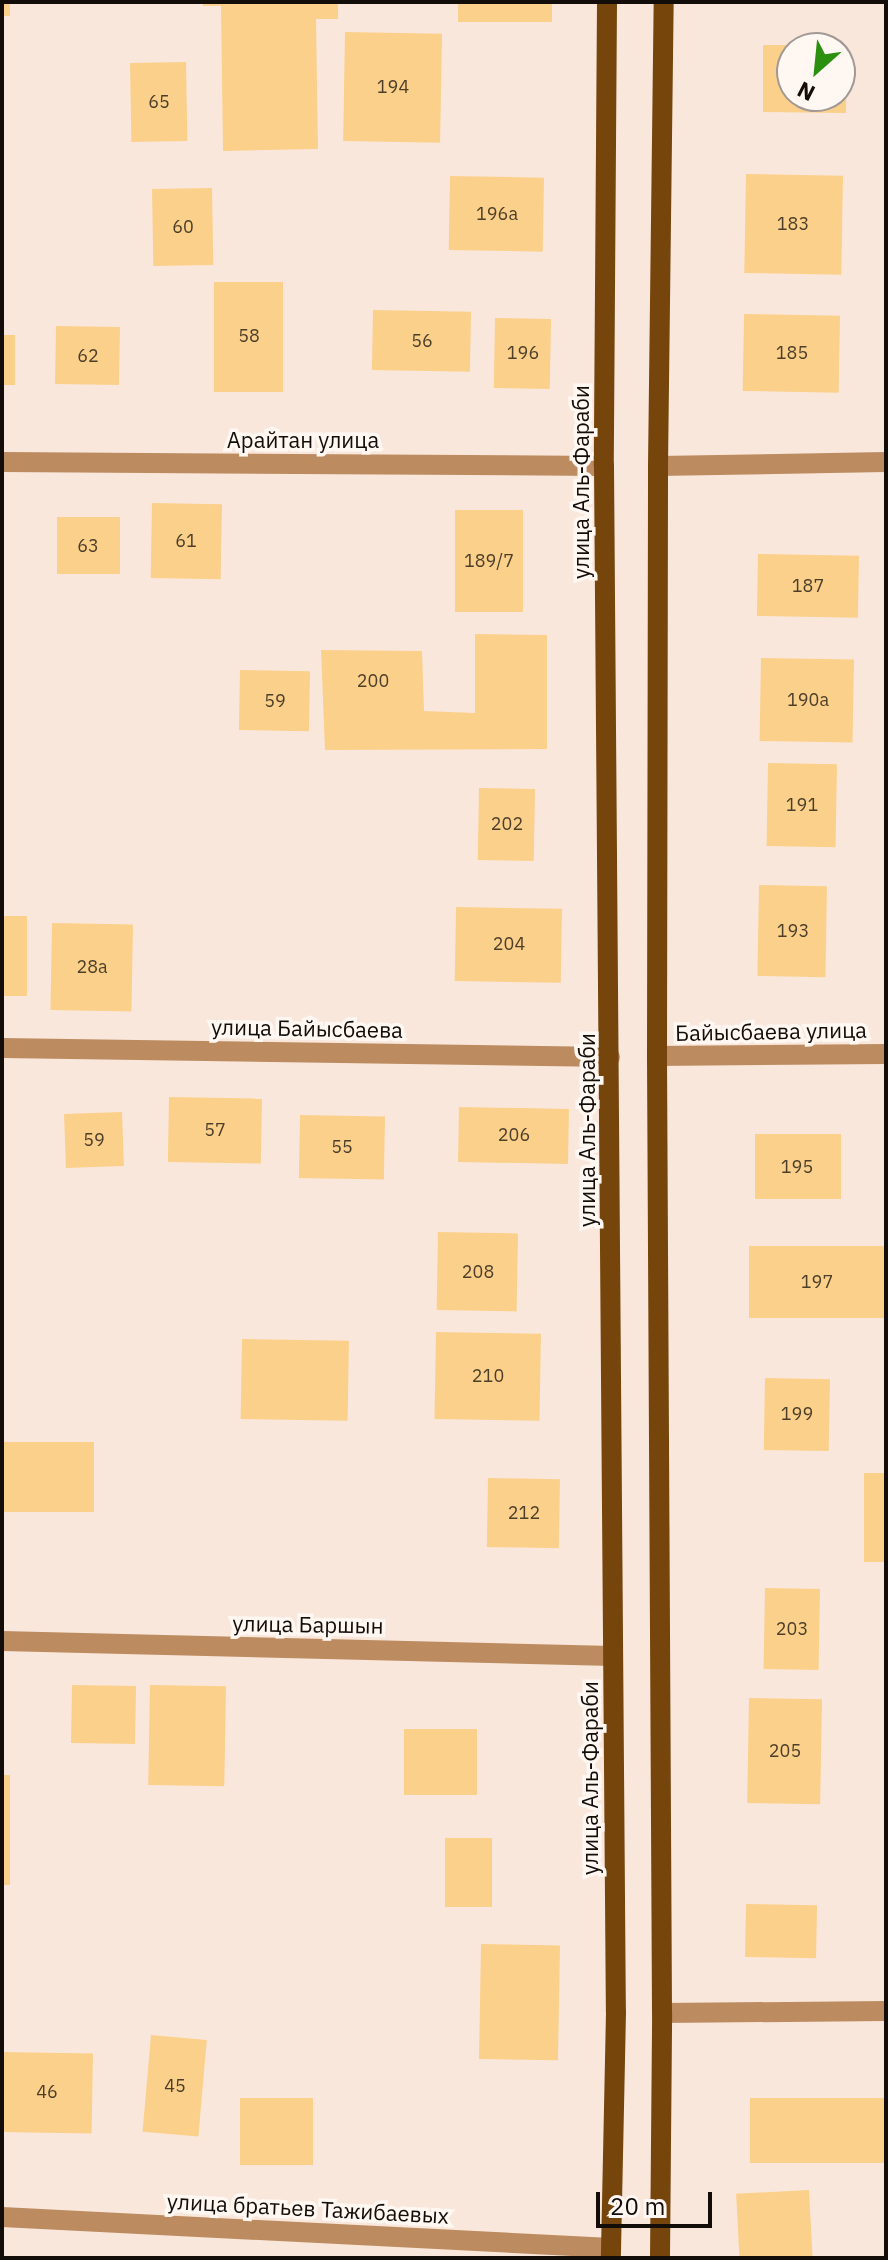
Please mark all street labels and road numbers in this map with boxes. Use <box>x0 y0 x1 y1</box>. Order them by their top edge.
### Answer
street label: улица Аль-Фараби <box>568 385 594 579</box>
street label: Арайтан улица <box>227 427 379 453</box>
street label: улица Байысбаева <box>211 1013 403 1043</box>
street label: Байысбаева улица <box>675 1016 867 1046</box>
street label: улица Аль-Фараби <box>574 1033 600 1227</box>
street label: улица Баршын <box>232 1609 384 1639</box>
street label: улица Аль-Фараби <box>577 1681 603 1875</box>
street label: улица братьев Тажибаевых <box>166 2187 450 2229</box>

